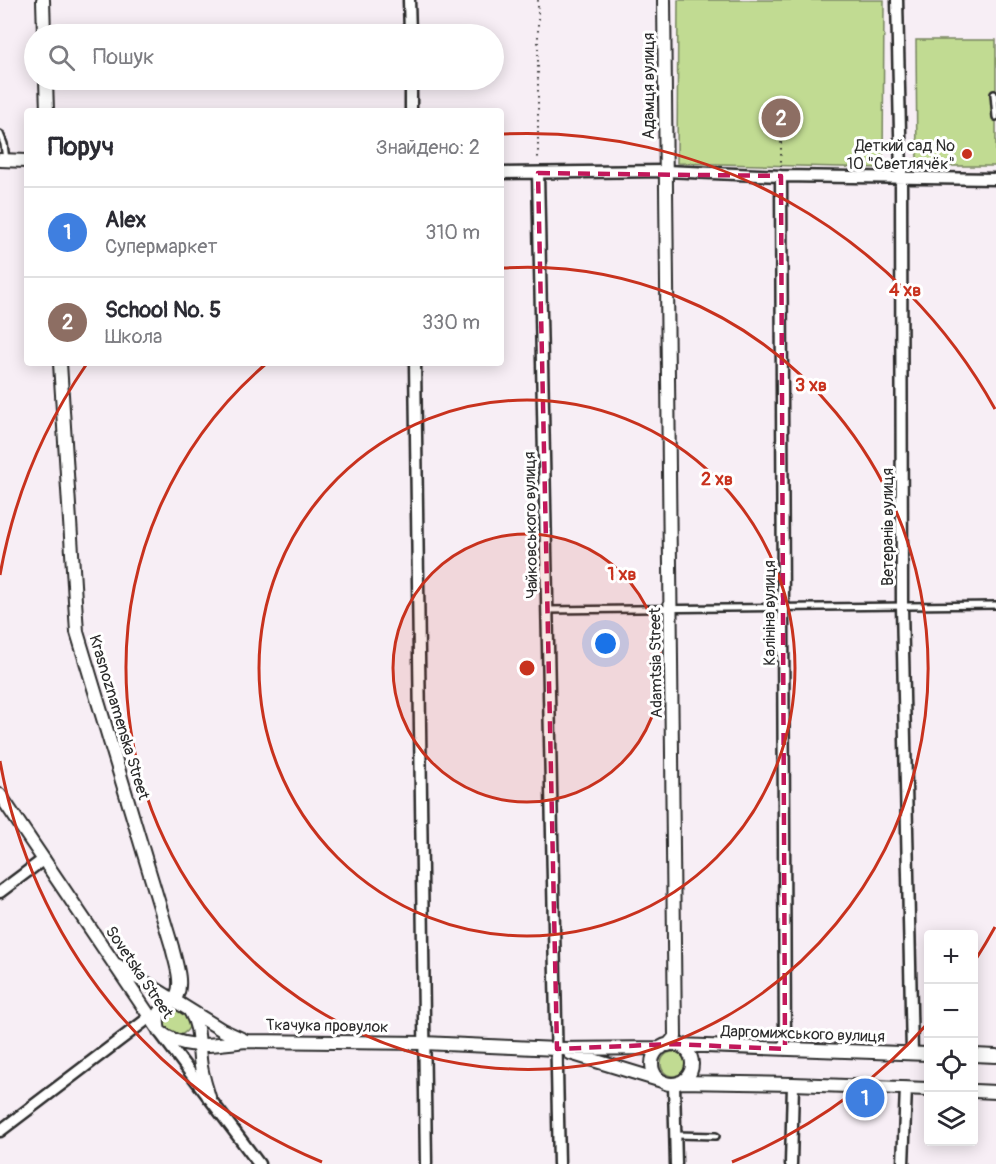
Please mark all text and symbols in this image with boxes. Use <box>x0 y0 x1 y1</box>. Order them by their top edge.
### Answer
search box <box>24 24 504 90</box>
street label: Адамця вулиця <box>639 33 659 139</box>
icon: search <box>45 41 78 74</box>
text: Пошук <box>93 43 154 71</box>
pin: 2 <box>762 96 800 140</box>
text: Поруч <box>48 131 114 163</box>
text: Знайдено: 2 <box>376 135 480 160</box>
place label: Деткий сад № 10 "Светлячёк" <box>847 136 955 174</box>
marker: Деткий сад № 10 "Светлячёк" <box>960 147 974 161</box>
text: Alex <box>105 206 146 234</box>
text: 1 <box>64 220 71 245</box>
text: 310 m <box>425 220 480 245</box>
text: Супермаркет <box>105 234 217 259</box>
text: 4 хв <box>889 279 921 302</box>
text: School No. 5 <box>105 296 221 324</box>
text: 2 <box>62 310 73 335</box>
text: 330 m <box>422 310 480 335</box>
text: Школа <box>105 324 162 349</box>
text: 3 хв <box>795 374 827 397</box>
street label: Чайковського вулиця <box>520 451 542 599</box>
text: 2 хв <box>701 468 733 491</box>
street label: Ветеранів вулиця <box>878 468 898 586</box>
street label: Калініна вулиця <box>760 560 780 666</box>
text: 1 хв <box>608 563 637 586</box>
street label: Adamtsia Street <box>645 607 667 718</box>
your location <box>591 629 620 658</box>
street label: Krasnoznamenska Street <box>84 632 154 803</box>
centre of rings <box>517 658 537 678</box>
street label: Sovetska Street <box>101 922 178 1023</box>
map controls <box>924 930 978 1146</box>
button: + <box>924 930 978 984</box>
button: − <box>924 984 978 1038</box>
street label: Ткачука провулок <box>265 1015 389 1037</box>
street label: Даргомижського вулиця <box>720 1021 885 1047</box>
button: locate <box>924 1038 978 1092</box>
pin: 1 <box>846 1076 884 1120</box>
button: layers <box>924 1092 978 1146</box>

